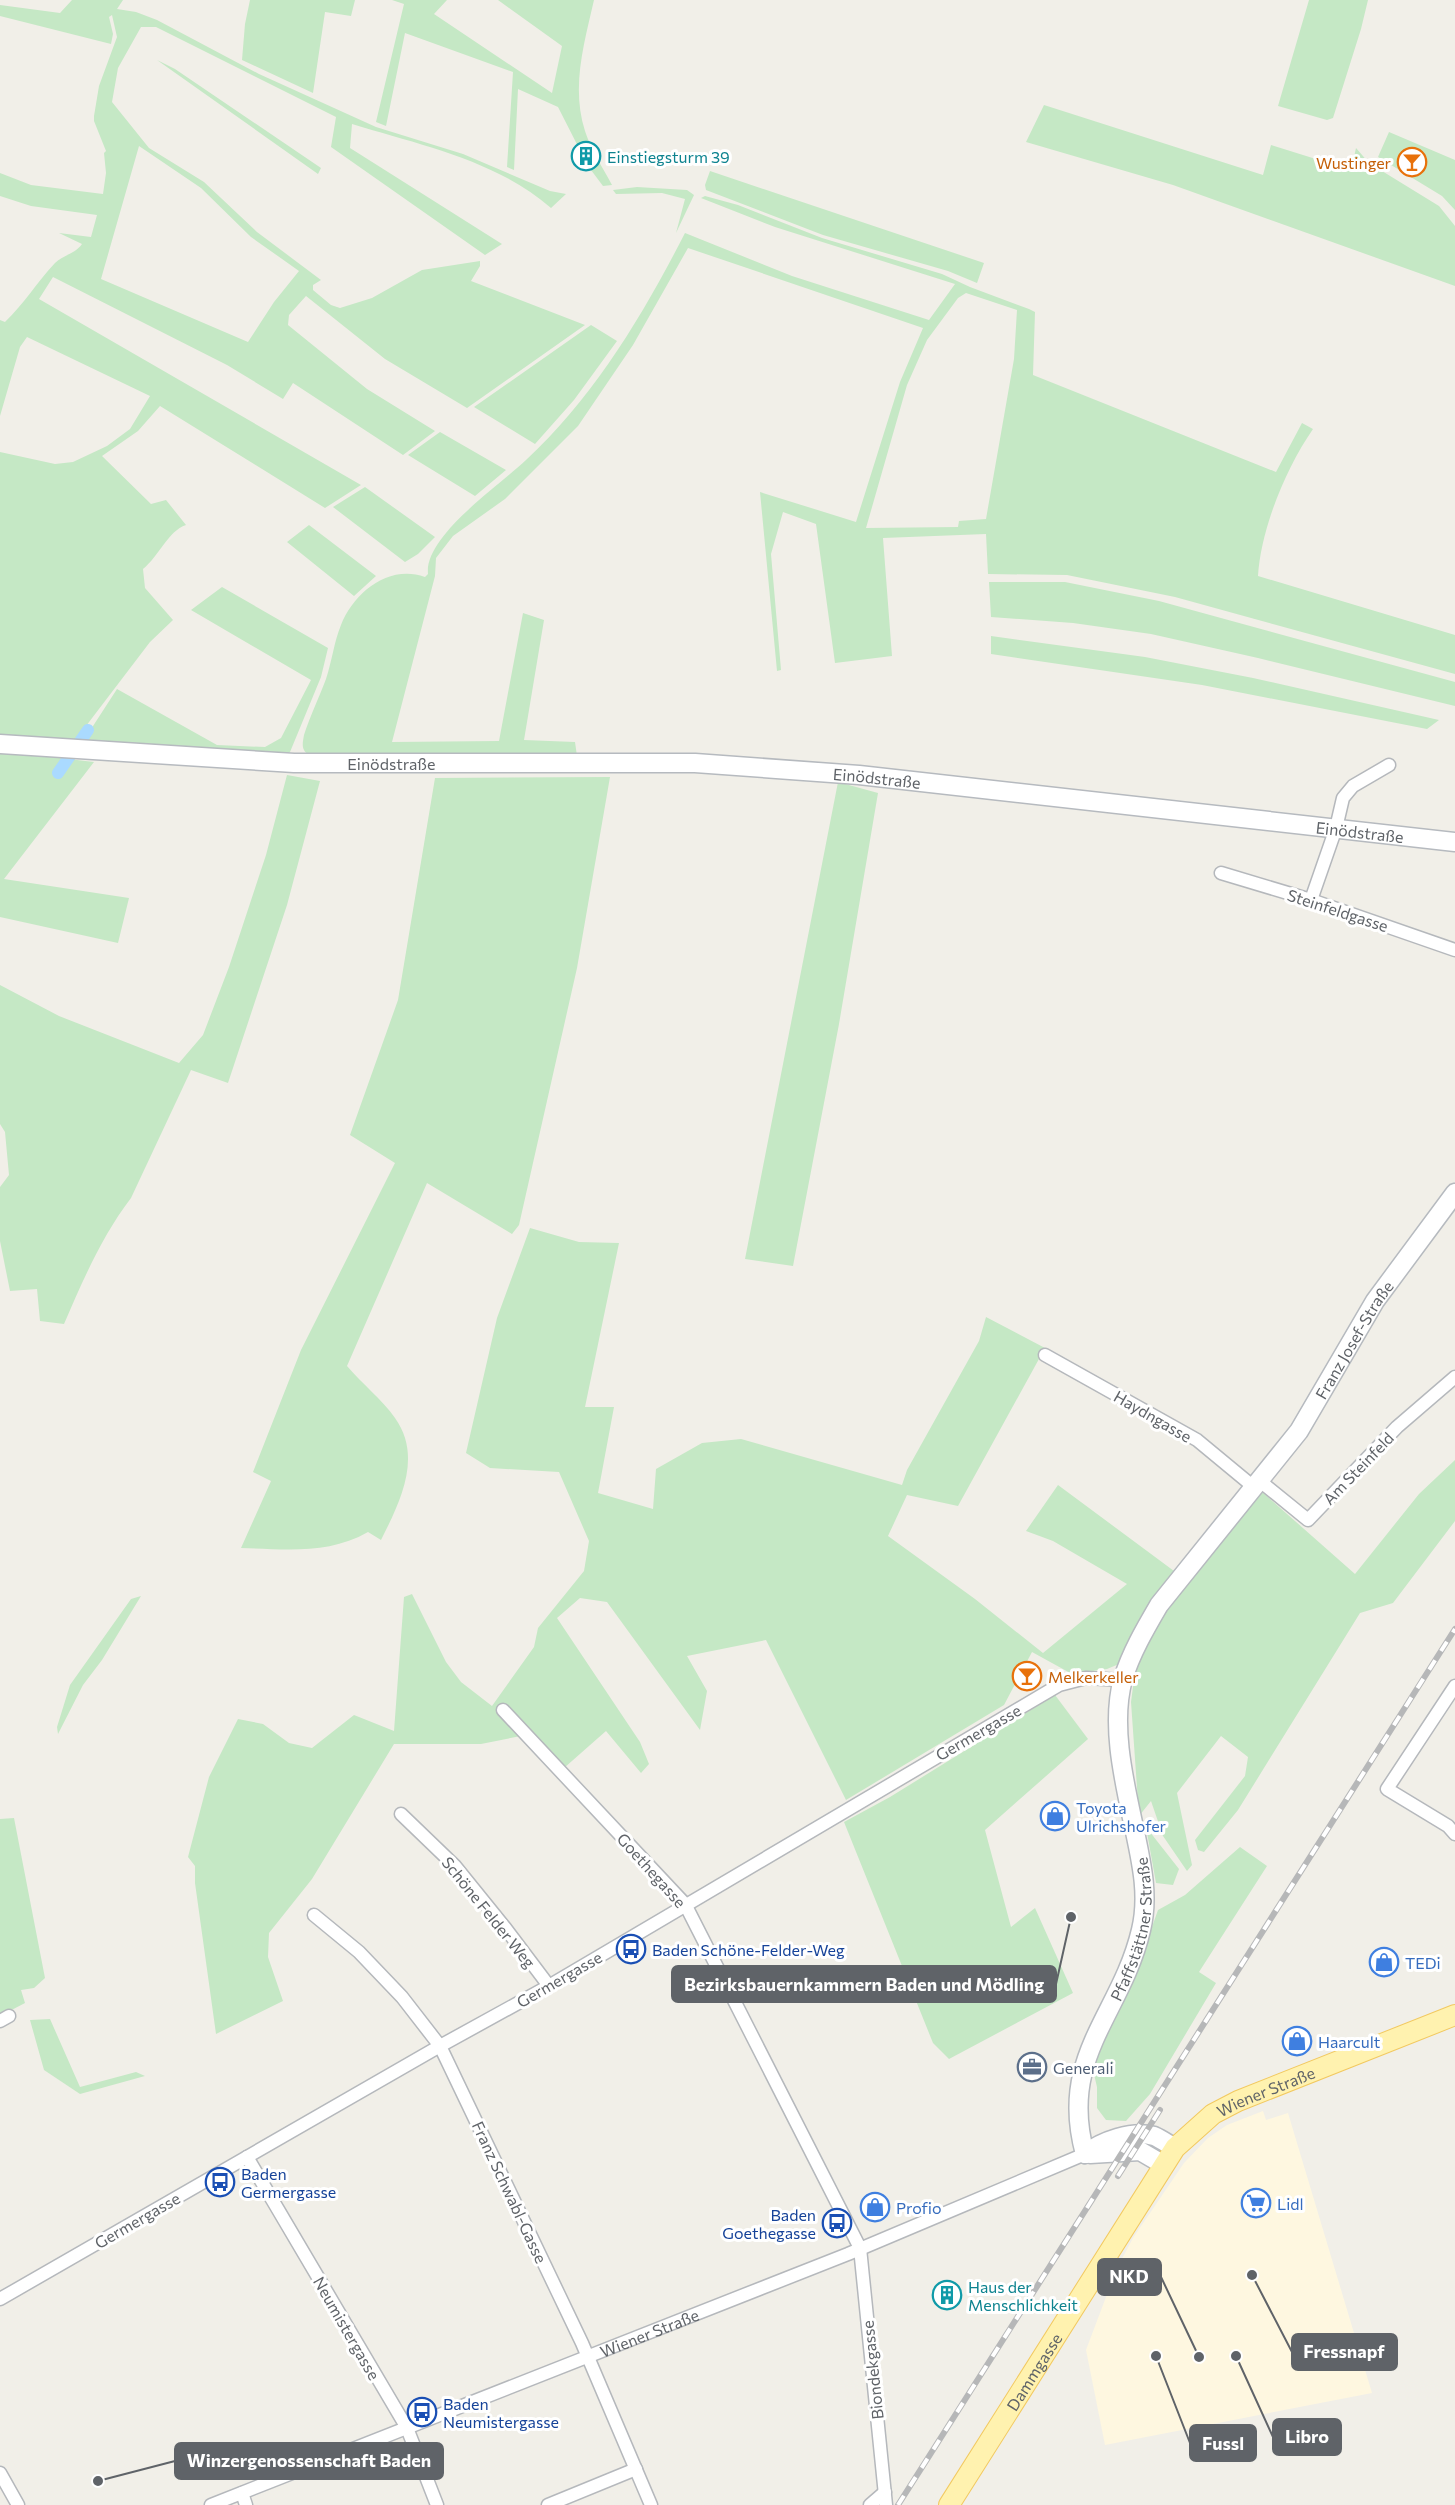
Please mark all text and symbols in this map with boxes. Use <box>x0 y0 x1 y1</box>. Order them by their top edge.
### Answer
building icon: Einstiegsturm 39 <box>570 140 602 172</box>
bar icon: Wustinger <box>1396 146 1428 178</box>
place label: Einstiegsturm 39 <box>607 147 730 166</box>
place label: Wustinger <box>1316 153 1392 172</box>
street label: Einödstraße <box>347 754 435 773</box>
street label: Einödstraße <box>832 764 922 791</box>
street label: Einödstraße <box>1315 817 1405 846</box>
street label: Steinfeldgasse <box>1285 885 1391 935</box>
street label: Franz Josef-Straße <box>1311 1277 1396 1402</box>
street label: Haydngasse <box>1111 1386 1195 1446</box>
street label: Am Steinfeld <box>1319 1428 1397 1508</box>
bar icon: Melkerkeller <box>1011 1660 1043 1692</box>
place label: Melkerkeller <box>1048 1667 1139 1686</box>
street label: Germergasse <box>932 1700 1024 1764</box>
place label: Toyota Ulrichshofer <box>1076 1798 1167 1835</box>
shop icon: Toyota Ulrichshofer <box>1039 1800 1071 1832</box>
street label: Goethegasse <box>614 1829 690 1911</box>
street label: Schöne Felder Weg <box>438 1853 540 1972</box>
street label: Pfaffstättner Straße <box>1105 1856 1154 2004</box>
bus stop icon: Baden Schöne-Felder-Weg <box>615 1933 647 1965</box>
place label: Baden Schöne-Felder-Weg <box>652 1940 845 1959</box>
shop icon: TEDi <box>1368 1946 1400 1978</box>
street label: Germergasse <box>513 1947 605 2011</box>
place label: TEDi <box>1405 1953 1441 1972</box>
callout: Bezirksbauernkammern Baden und Mödling <box>672 1966 1056 2002</box>
text: Bezirksbauernkammern Baden und Mödling <box>684 1973 1044 1995</box>
shop icon: Haarcult <box>1281 2025 1313 2057</box>
place label: Haarcult <box>1318 2032 1381 2051</box>
office icon: Generali <box>1016 2051 1048 2083</box>
place label: Generali <box>1053 2058 1114 2077</box>
street label: Wiener Straße <box>1213 2062 1317 2120</box>
street label: Franz Schwabl-Gasse <box>469 2118 551 2266</box>
place label: Baden Germergasse <box>241 2164 336 2201</box>
bus stop icon: Baden Germergasse <box>204 2166 236 2198</box>
supermarket icon: Lidl <box>1240 2187 1272 2219</box>
street label: Germergasse <box>91 2188 183 2252</box>
shop icon: Profio <box>859 2191 891 2223</box>
place label: Lidl <box>1277 2194 1304 2213</box>
place label: Profio <box>896 2198 942 2217</box>
place label: Baden Goethegasse <box>722 2205 816 2242</box>
bus stop icon: Baden Goethegasse <box>821 2207 853 2239</box>
callout: NKD <box>1098 2259 1161 2295</box>
text: NKD <box>1109 2265 1149 2287</box>
street label: Neumistergasse <box>310 2273 384 2383</box>
place label: Haus der Menschlichkeit <box>968 2277 1078 2314</box>
building icon: Haus der Menschlichkeit <box>931 2279 963 2311</box>
street label: Wiener Straße <box>597 2304 701 2360</box>
street label: Biondekgasse <box>857 2320 887 2420</box>
street label: Dammgasse <box>1002 2329 1065 2414</box>
callout: Fressnapf <box>1292 2334 1397 2370</box>
text: Fressnapf <box>1303 2340 1385 2362</box>
place label: Baden Neumistergasse <box>443 2394 559 2431</box>
bus stop icon: Baden Neumistergasse <box>406 2396 438 2428</box>
callout: Libro <box>1273 2419 1341 2455</box>
callout: Fussl <box>1190 2425 1256 2461</box>
text: Libro <box>1285 2425 1329 2447</box>
text: Fussl <box>1202 2432 1244 2454</box>
callout: Winzergenossenschaft Baden <box>175 2443 443 2479</box>
text: Winzergenossenschaft Baden <box>187 2449 431 2471</box>

